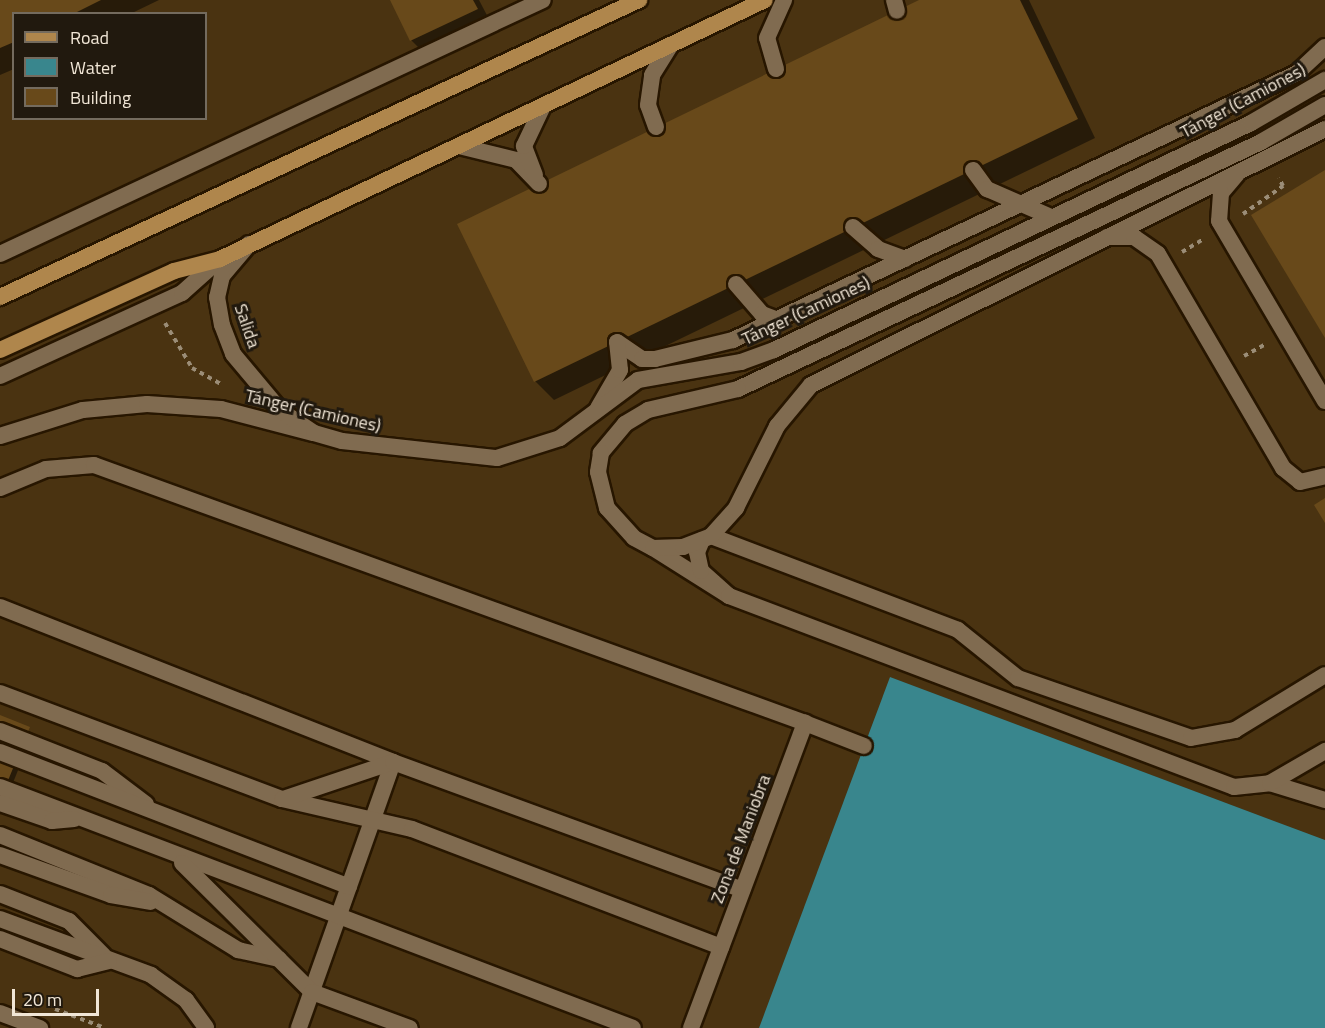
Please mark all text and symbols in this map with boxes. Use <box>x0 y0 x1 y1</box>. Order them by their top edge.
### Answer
legend <box>12 12 207 120</box>
text: Road <box>70 24 109 51</box>
text: Water <box>70 54 116 81</box>
street label: Tánger (Camiones) <box>1177 59 1309 143</box>
text: Building <box>70 84 131 111</box>
street label: Tánger (Camiones) <box>739 272 873 350</box>
street label: Salida <box>229 301 265 351</box>
street label: Tánger (Camiones) <box>243 385 383 437</box>
street label: Zona de Maniobra <box>707 772 775 906</box>
scale bar <box>15 977 102 1015</box>
text: 20 m <box>23 986 62 1013</box>

